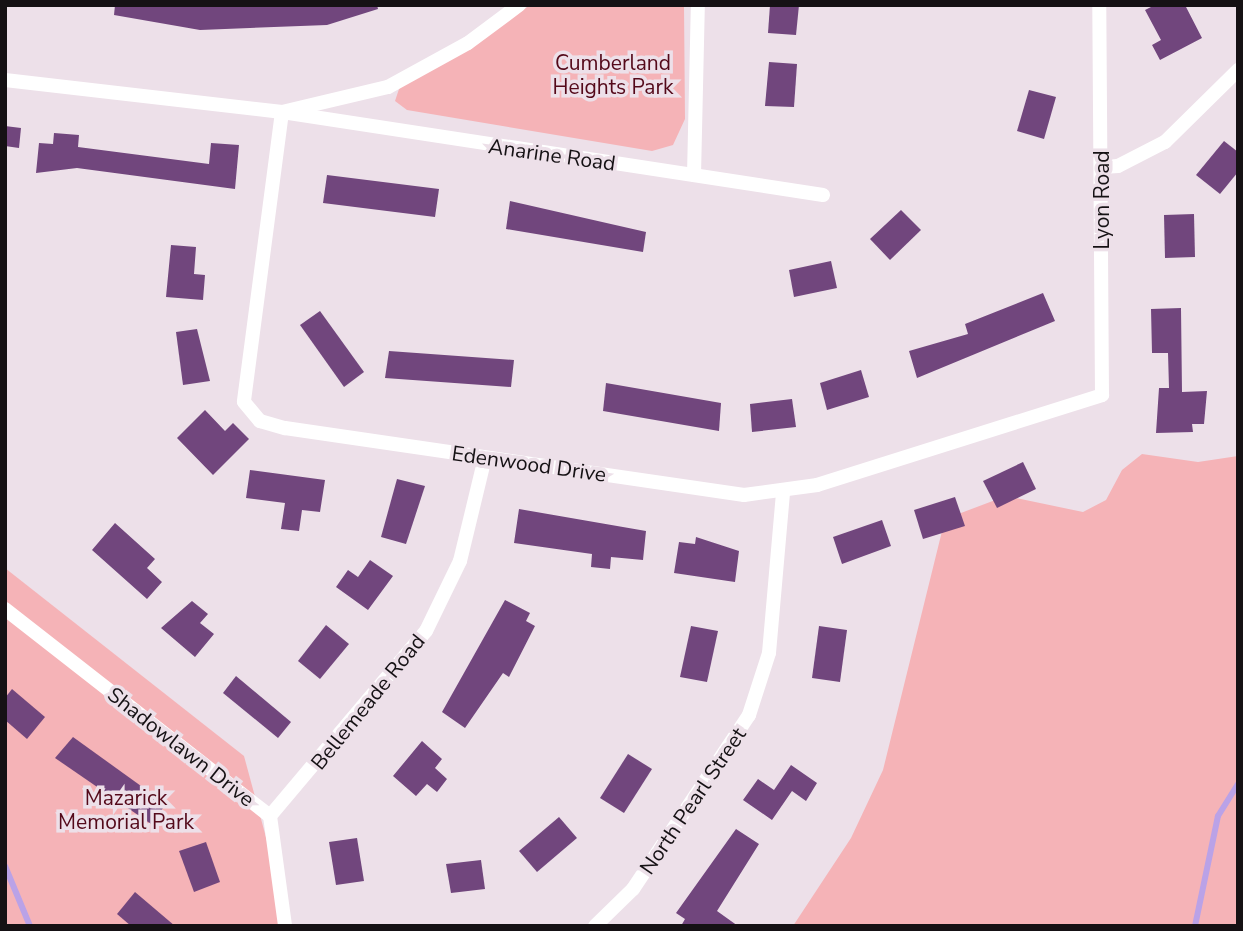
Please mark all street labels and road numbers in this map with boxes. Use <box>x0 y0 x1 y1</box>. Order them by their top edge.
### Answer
street label: Anarine Road <box>487 134 617 176</box>
street label: Lyon Road <box>1089 150 1115 250</box>
street label: Edenwood Drive <box>450 441 608 487</box>
street label: Bellemeade Road <box>306 629 430 775</box>
street label: Shadowlawn Drive <box>103 682 259 812</box>
street label: North Pearl Street <box>635 723 751 879</box>

